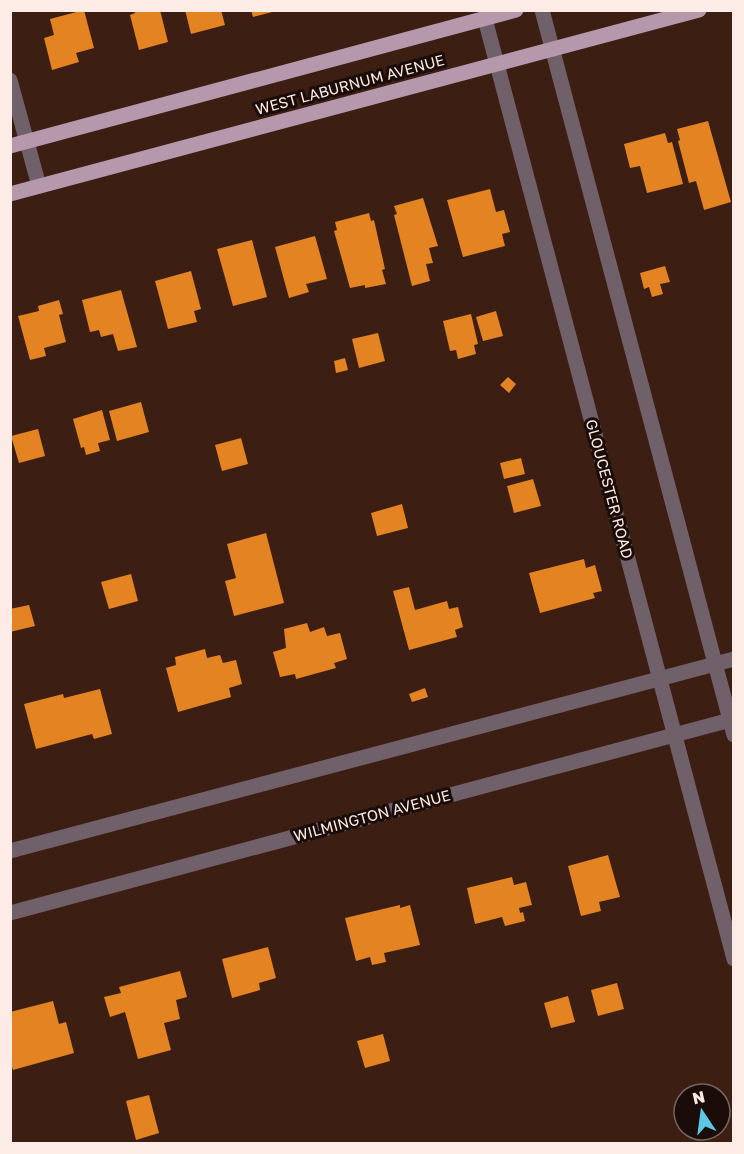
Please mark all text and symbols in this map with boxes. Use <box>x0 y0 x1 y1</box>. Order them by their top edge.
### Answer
street label: WEST LABURNUM AVENUE <box>253 50 446 118</box>
street label: GLOUCESTER ROAD <box>583 417 637 560</box>
street label: WILMINGTON AVENUE <box>291 785 452 845</box>
north arrow <box>672 1082 732 1142</box>
text: N <box>690 1086 707 1108</box>

